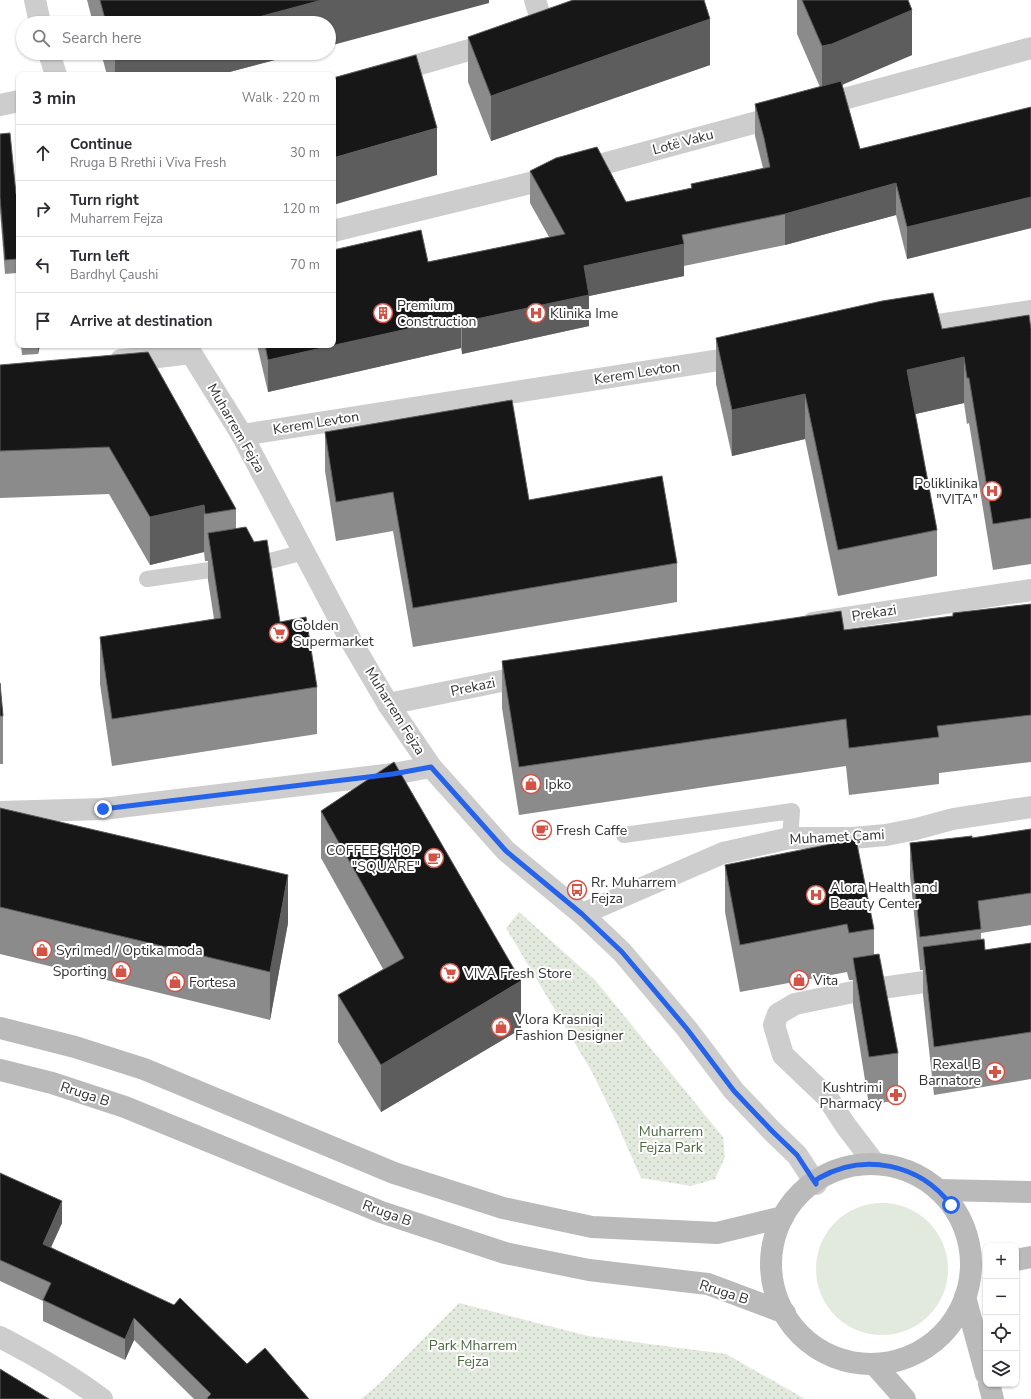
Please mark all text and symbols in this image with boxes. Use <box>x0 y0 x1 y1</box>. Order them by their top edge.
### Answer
search box <box>16 16 336 60</box>
icon: search <box>30 27 52 49</box>
text: Search here <box>62 28 142 48</box>
text: 3 min <box>32 87 76 110</box>
text: Walk · 220 m <box>242 89 320 107</box>
street label: Lotë Vaku <box>650 125 716 159</box>
text: Continue <box>70 134 132 154</box>
icon: ahead <box>32 142 54 164</box>
text: 30 m <box>290 144 320 162</box>
text: Rruga B Rrethi i Viva Fresh <box>70 154 226 172</box>
text: Turn right <box>70 190 139 210</box>
icon: right <box>32 198 54 220</box>
text: 120 m <box>282 200 320 218</box>
text: Muharrem Fejza <box>70 210 163 228</box>
text: Turn left <box>70 246 129 266</box>
icon: left <box>32 254 54 276</box>
text: 70 m <box>290 256 320 274</box>
text: Bardhyl Çaushi <box>70 266 158 284</box>
place label: Premium Construction <box>397 296 476 331</box>
building icon: Premium Construction <box>372 302 394 324</box>
hospital icon: Klinika Ime <box>525 302 547 324</box>
place label: Klinika Ime <box>550 304 618 323</box>
icon: arrive <box>32 310 54 332</box>
text: Arrive at destination <box>70 311 213 331</box>
street label: Kerem Levton <box>593 357 681 389</box>
street label: Muharrem Fejza <box>203 380 269 476</box>
street label: Kerem Levton <box>272 407 360 439</box>
place label: Poliklinika "VITA" <box>914 474 978 509</box>
hospital icon: Poliklinika "VITA" <box>981 480 1003 502</box>
street label: Prekazi <box>850 600 898 626</box>
place label: Golden Supermarket <box>293 616 374 651</box>
supermarket icon: Golden Supermarket <box>268 622 290 644</box>
street label: Muharrem Fejza <box>360 663 430 759</box>
street label: Prekazi <box>449 673 497 701</box>
shop icon: Ipko <box>520 773 542 795</box>
place label: Ipko <box>545 775 572 794</box>
route end <box>94 800 112 818</box>
cafe icon: Fresh Caffe <box>531 819 553 841</box>
place label: Fresh Caffe <box>556 821 627 840</box>
street label: Muhamet Çami <box>789 825 885 849</box>
place label: COFFEE SHOP "SQUARE" <box>326 841 420 876</box>
cafe icon: COFFEE SHOP "SQUARE" <box>423 847 445 869</box>
place label: Rr. Muharrem Fejza <box>591 873 676 908</box>
place label: Alora Health and Beauty Center <box>830 878 938 913</box>
bus stop icon: Rr. Muharrem Fejza <box>566 879 588 901</box>
hospital icon: Alora Health and Beauty Center <box>805 884 827 906</box>
shop icon: Syri med / Optika moda <box>31 939 53 961</box>
place label: Syri med / Optika moda <box>56 941 203 960</box>
shop icon: Sporting <box>110 960 132 982</box>
place label: Sporting <box>53 962 107 981</box>
supermarket icon: VIVA Fresh Store <box>439 962 461 984</box>
place label: VIVA Fresh Store <box>463 964 572 983</box>
shop icon: Vita <box>788 969 810 991</box>
shop icon: Fortesa <box>164 971 186 993</box>
place label: Vita <box>812 971 838 990</box>
place label: Fortesa <box>189 973 236 992</box>
place label: Vlora Krasniqi Fashion Designer <box>514 1010 624 1045</box>
shop icon: Vlora Krasniqi Fashion Designer <box>490 1016 512 1038</box>
place label: Rexal B Barnatore <box>919 1055 981 1090</box>
pharmacy icon: Rexal B Barnatore <box>984 1061 1006 1083</box>
street label: Rruga B <box>58 1077 112 1111</box>
place label: Kushtrimi Pharmacy <box>820 1078 883 1113</box>
pharmacy icon: Kushtrimi Pharmacy <box>885 1084 907 1106</box>
park label: Muharrem Fejza Park <box>639 1122 704 1157</box>
street label: Rruga B <box>360 1195 414 1231</box>
route start <box>942 1196 960 1214</box>
map controls <box>983 1243 1019 1387</box>
button: + <box>983 1243 1019 1279</box>
street label: Rruga B <box>697 1275 751 1309</box>
button: − <box>983 1279 1019 1315</box>
button: locate <box>983 1315 1019 1351</box>
park label: Park Mharrem Fejza <box>429 1336 517 1371</box>
button: layers <box>983 1351 1019 1387</box>

